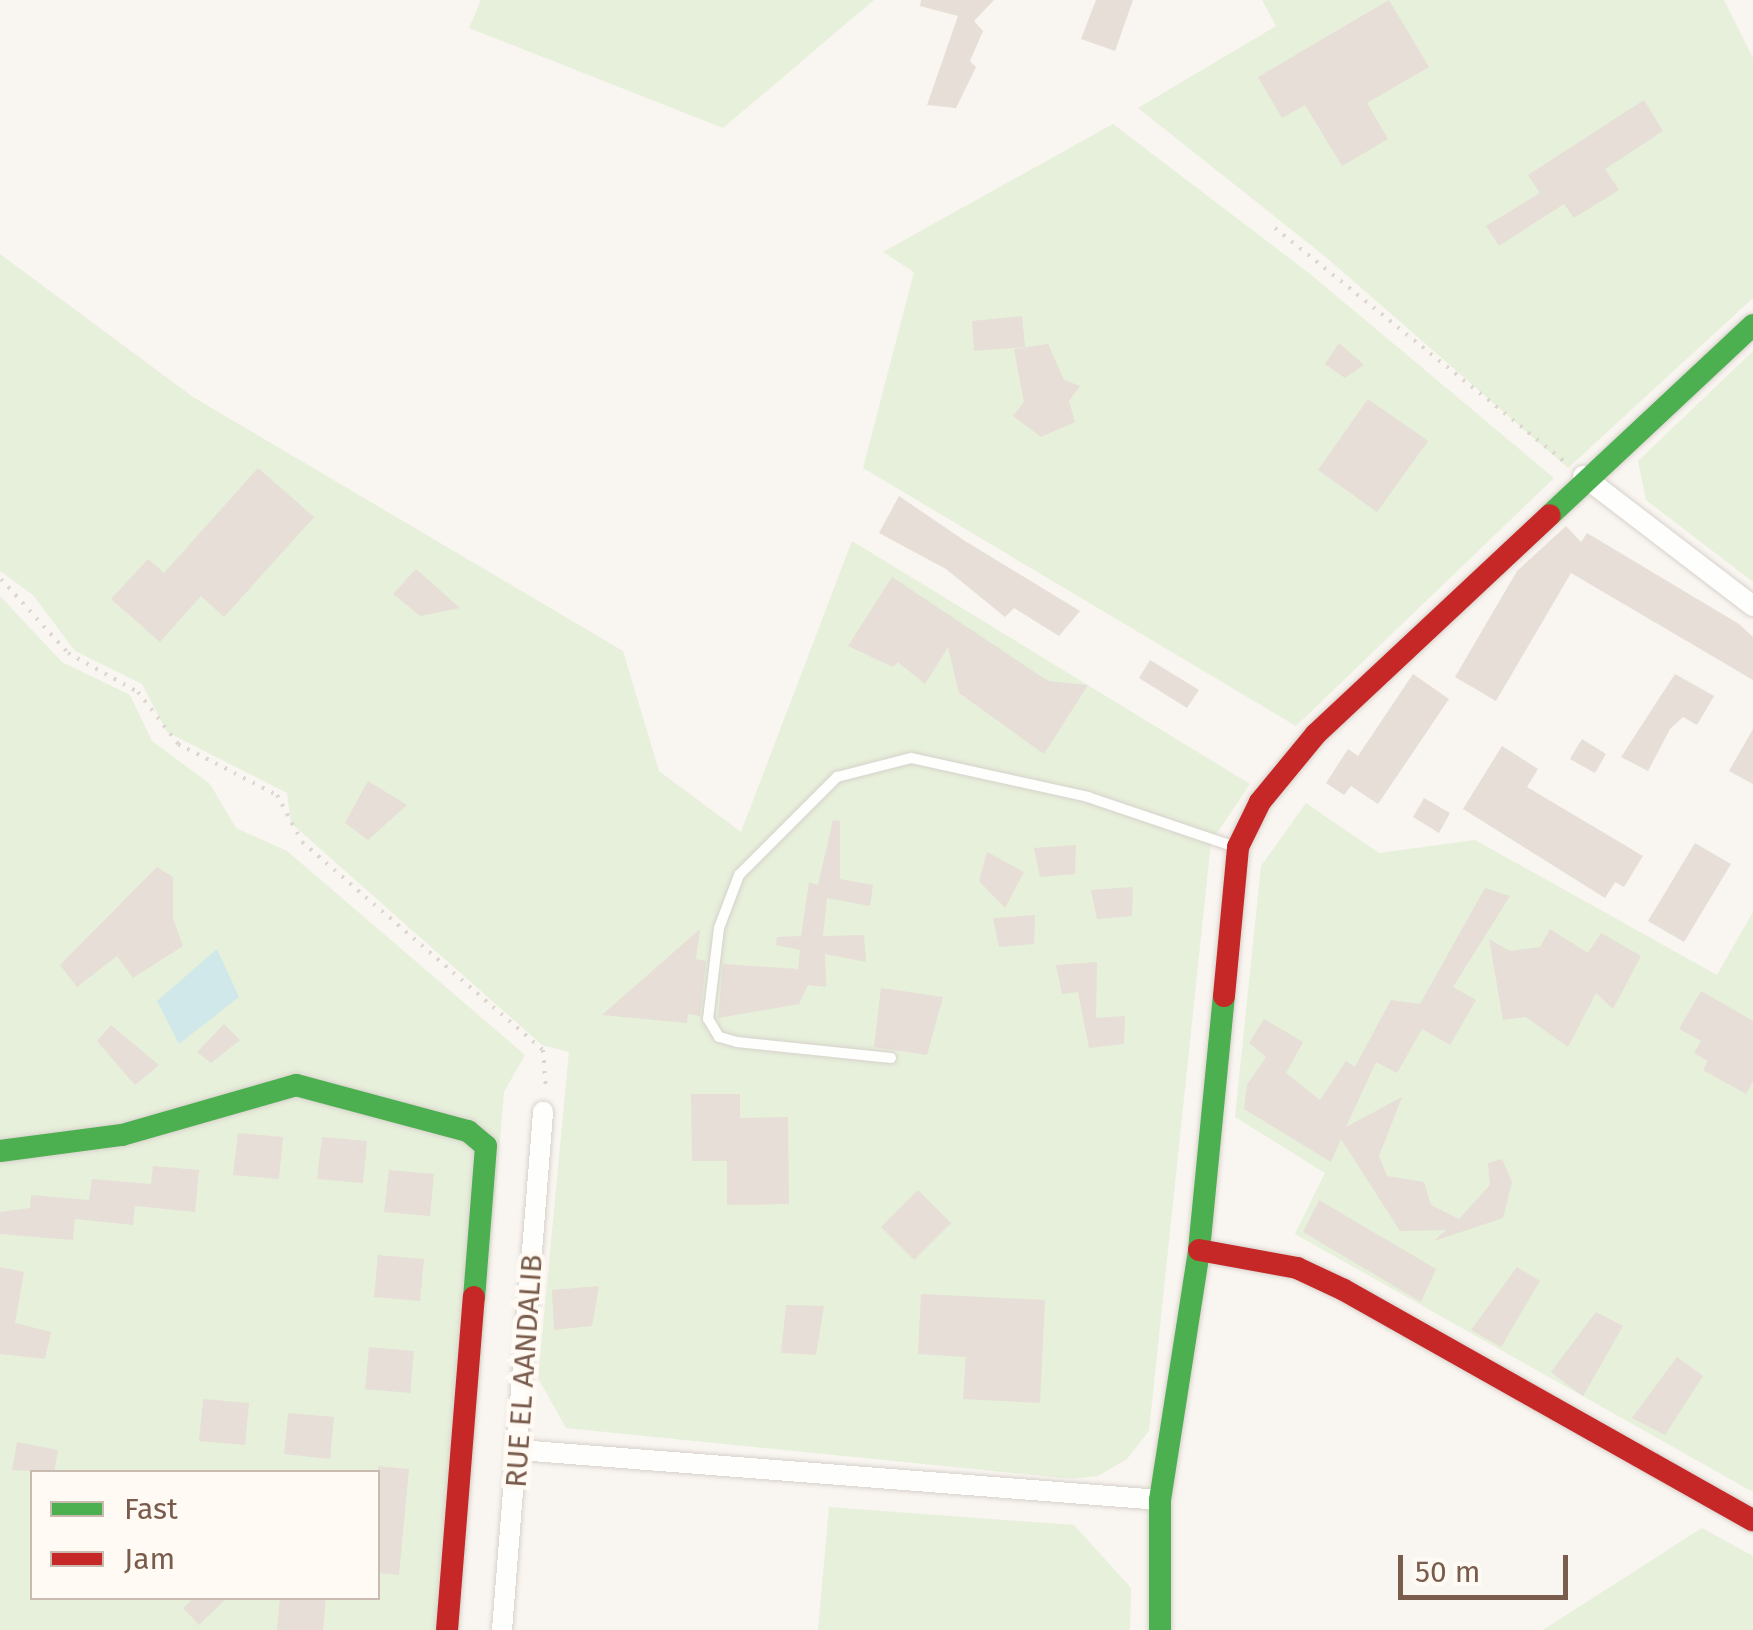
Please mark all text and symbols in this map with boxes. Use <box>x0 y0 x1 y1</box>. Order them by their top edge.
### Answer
street label: RUE EL AANDALIB <box>498 1253 550 1489</box>
legend <box>30 1470 380 1600</box>
text: Fast <box>124 1491 178 1527</box>
scale bar <box>1403 1535 1573 1597</box>
text: Jam <box>124 1541 175 1577</box>
text: 50 m <box>1415 1554 1480 1590</box>

